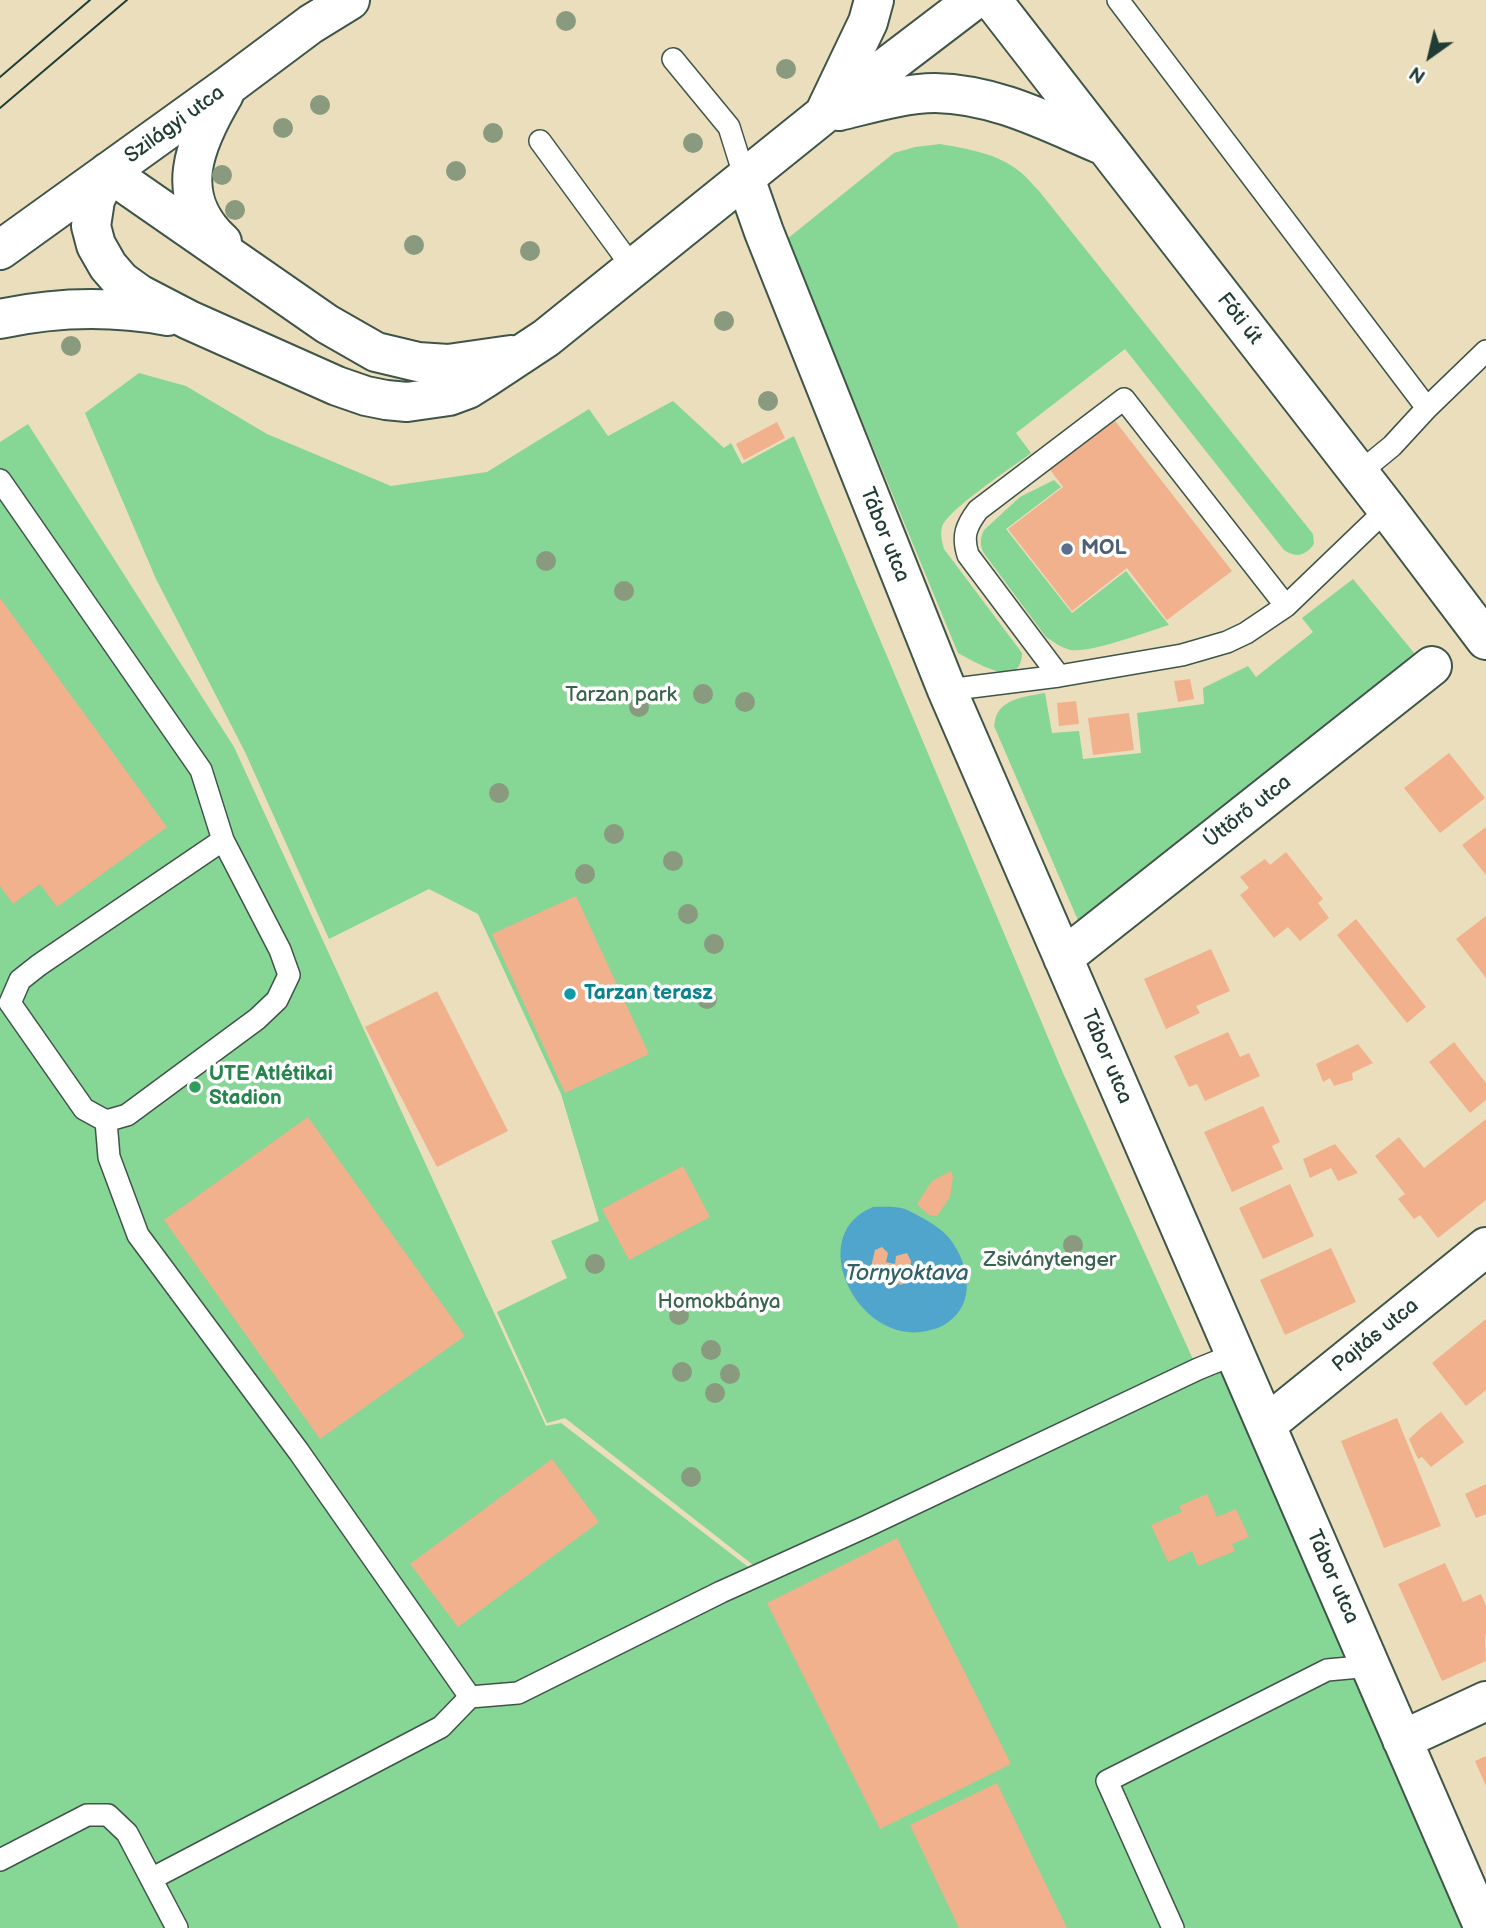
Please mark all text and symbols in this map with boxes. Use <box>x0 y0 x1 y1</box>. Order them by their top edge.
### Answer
north arrow <box>1395 21 1465 91</box>
text: N <box>1406 60 1430 87</box>
street label: Szilágyi utca <box>120 80 230 170</box>
street label: Fóti út <box>1211 288 1267 350</box>
street label: Tábor utca <box>854 484 914 586</box>
place label: MOL <box>1081 536 1127 562</box>
marker: MOL <box>1059 541 1075 557</box>
park label: Tarzan park <box>565 683 677 709</box>
street label: Úttörő utca <box>1199 770 1297 854</box>
place label: Tarzan terasz <box>584 981 713 1007</box>
marker: Tarzan terasz <box>562 986 578 1002</box>
street label: Tábor utca <box>1075 1006 1137 1108</box>
place label: UTE Atlétikai Stadion <box>209 1062 333 1112</box>
marker: UTE Atlétikai Stadion <box>187 1079 203 1095</box>
park label: Zsiványtenger <box>984 1248 1116 1274</box>
water label: Tornyoktava <box>845 1260 969 1288</box>
park label: Homokbánya <box>657 1290 781 1316</box>
street label: Pajtás utca <box>1328 1294 1424 1378</box>
street label: Tábor utca <box>1300 1526 1364 1628</box>

